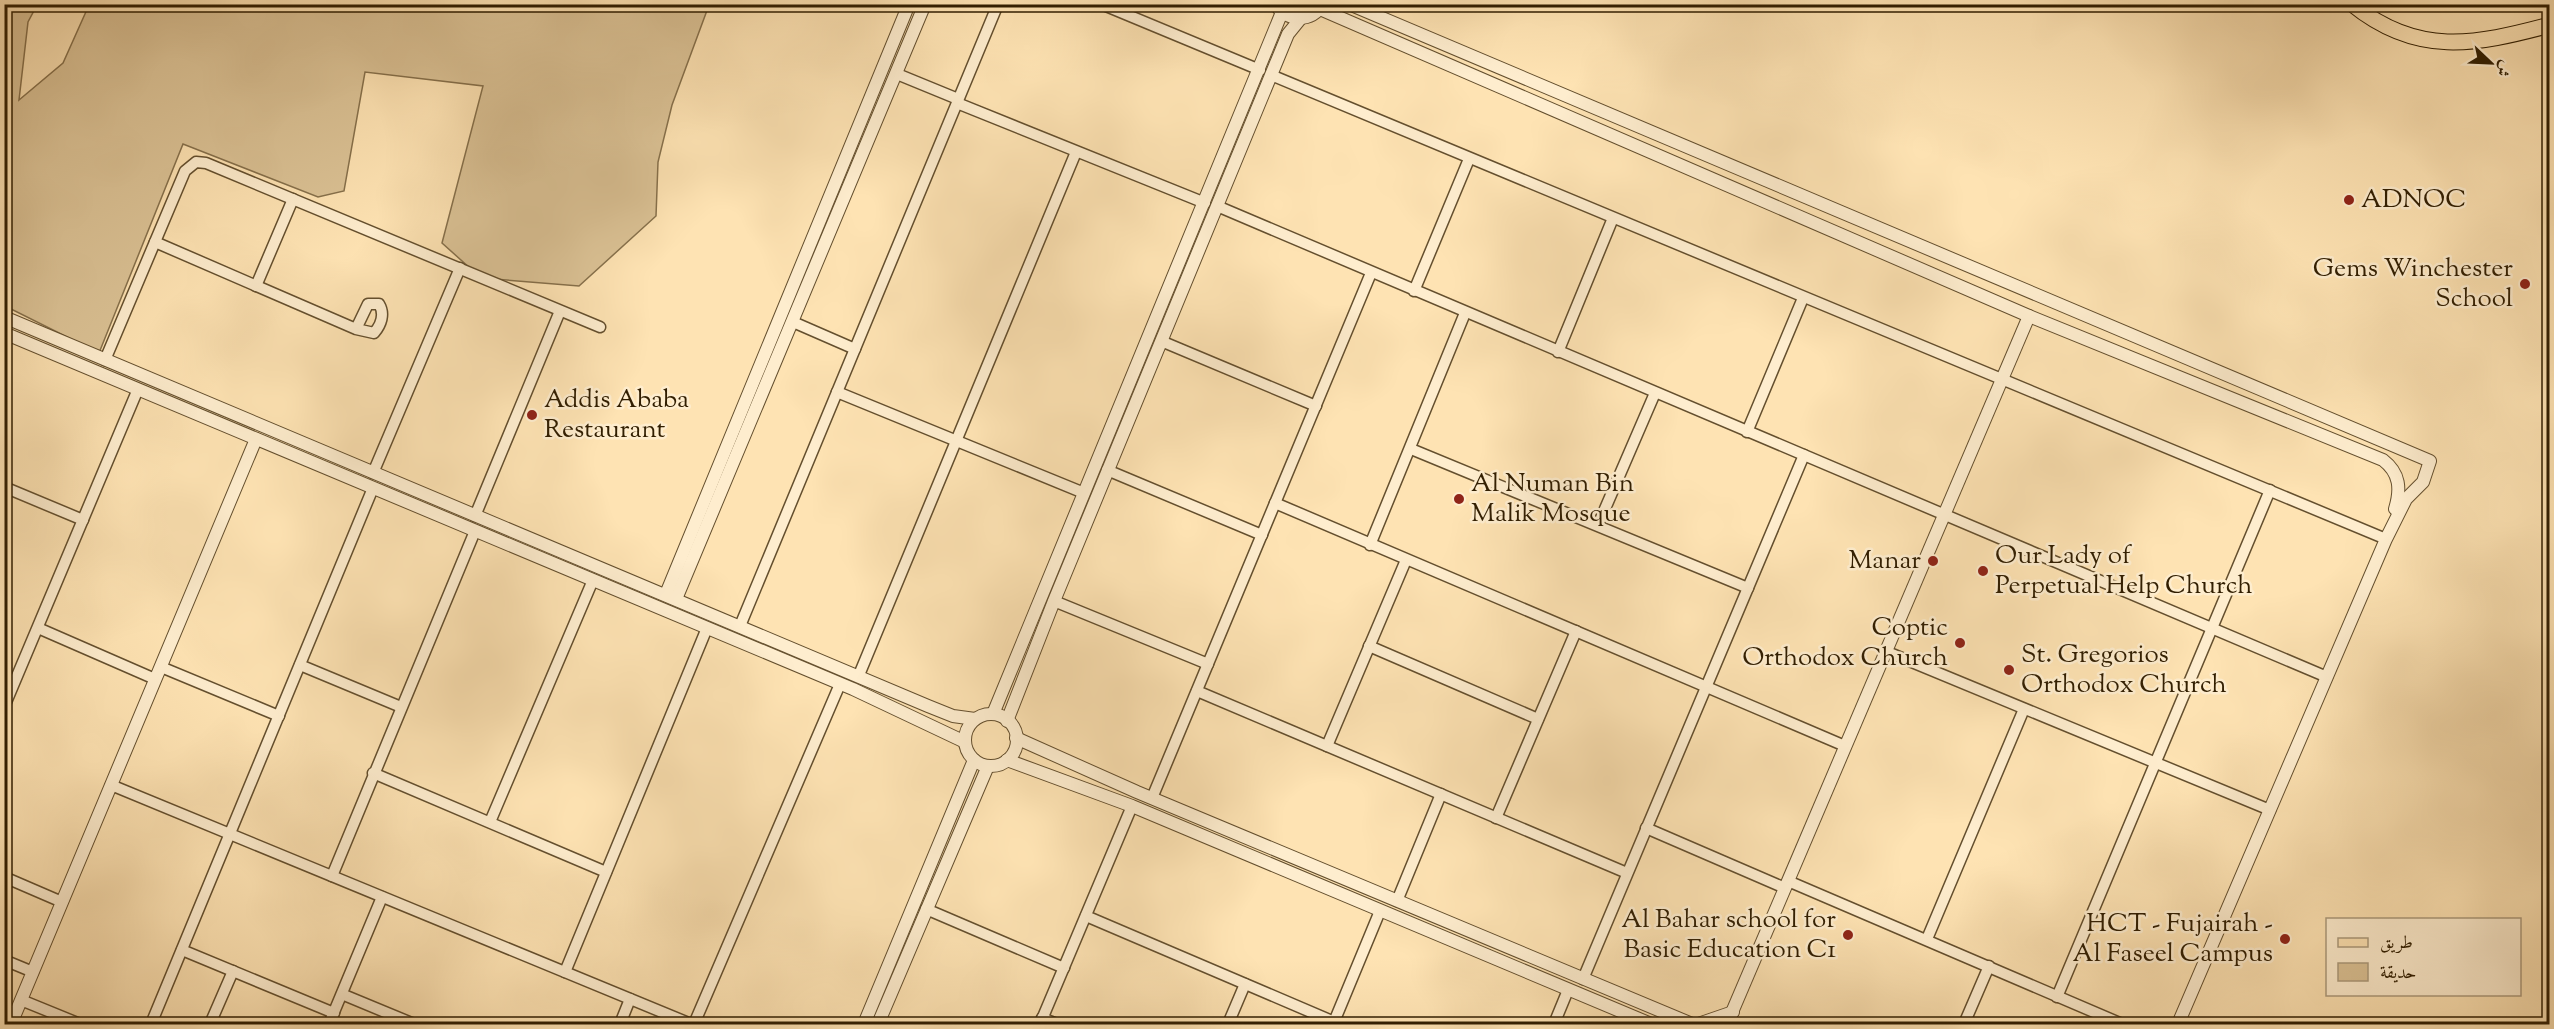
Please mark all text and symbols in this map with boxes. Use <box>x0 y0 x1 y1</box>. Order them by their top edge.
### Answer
north arrow <box>2461 33 2521 93</box>
text: ش <box>2489 56 2516 80</box>
place label: ADNOC <box>2361 182 2466 219</box>
marker: ADNOC <box>2342 193 2356 207</box>
place label: Gems Winchester School <box>2313 251 2513 318</box>
marker: Gems Winchester School <box>2518 277 2532 291</box>
place label: Addis Ababa Restaurant <box>544 382 689 449</box>
marker: Addis Ababa Restaurant <box>525 408 539 422</box>
place label: Al Numan Bin Malik Mosque <box>1471 466 1634 533</box>
marker: Al Numan Bin Malik Mosque <box>1452 492 1466 506</box>
place label: Our Lady of Perpetual Help Church <box>1995 538 2253 605</box>
place label: Manar <box>1848 543 1921 580</box>
marker: Manar <box>1926 554 1940 568</box>
marker: Our Lady of Perpetual Help Church <box>1976 564 1990 578</box>
place label: Coptic Orthodox Church <box>1742 610 1948 677</box>
marker: Coptic Orthodox Church <box>1953 636 1967 650</box>
place label: St. Gregorios Orthodox Church <box>2021 637 2227 704</box>
marker: St. Gregorios Orthodox Church <box>2002 663 2016 677</box>
place label: Al Bahar school for Basic Education C1 <box>1621 902 1836 969</box>
place label: HCT - Fujairah - Al Faseel Campus <box>2073 906 2273 973</box>
legend <box>2326 918 2521 996</box>
marker: Al Bahar school for Basic Education C1 <box>1841 928 1855 942</box>
text: طريق <box>2380 931 2413 957</box>
marker: HCT - Fujairah - Al Faseel Campus <box>2278 932 2292 946</box>
text: حديقة <box>2380 961 2416 987</box>

